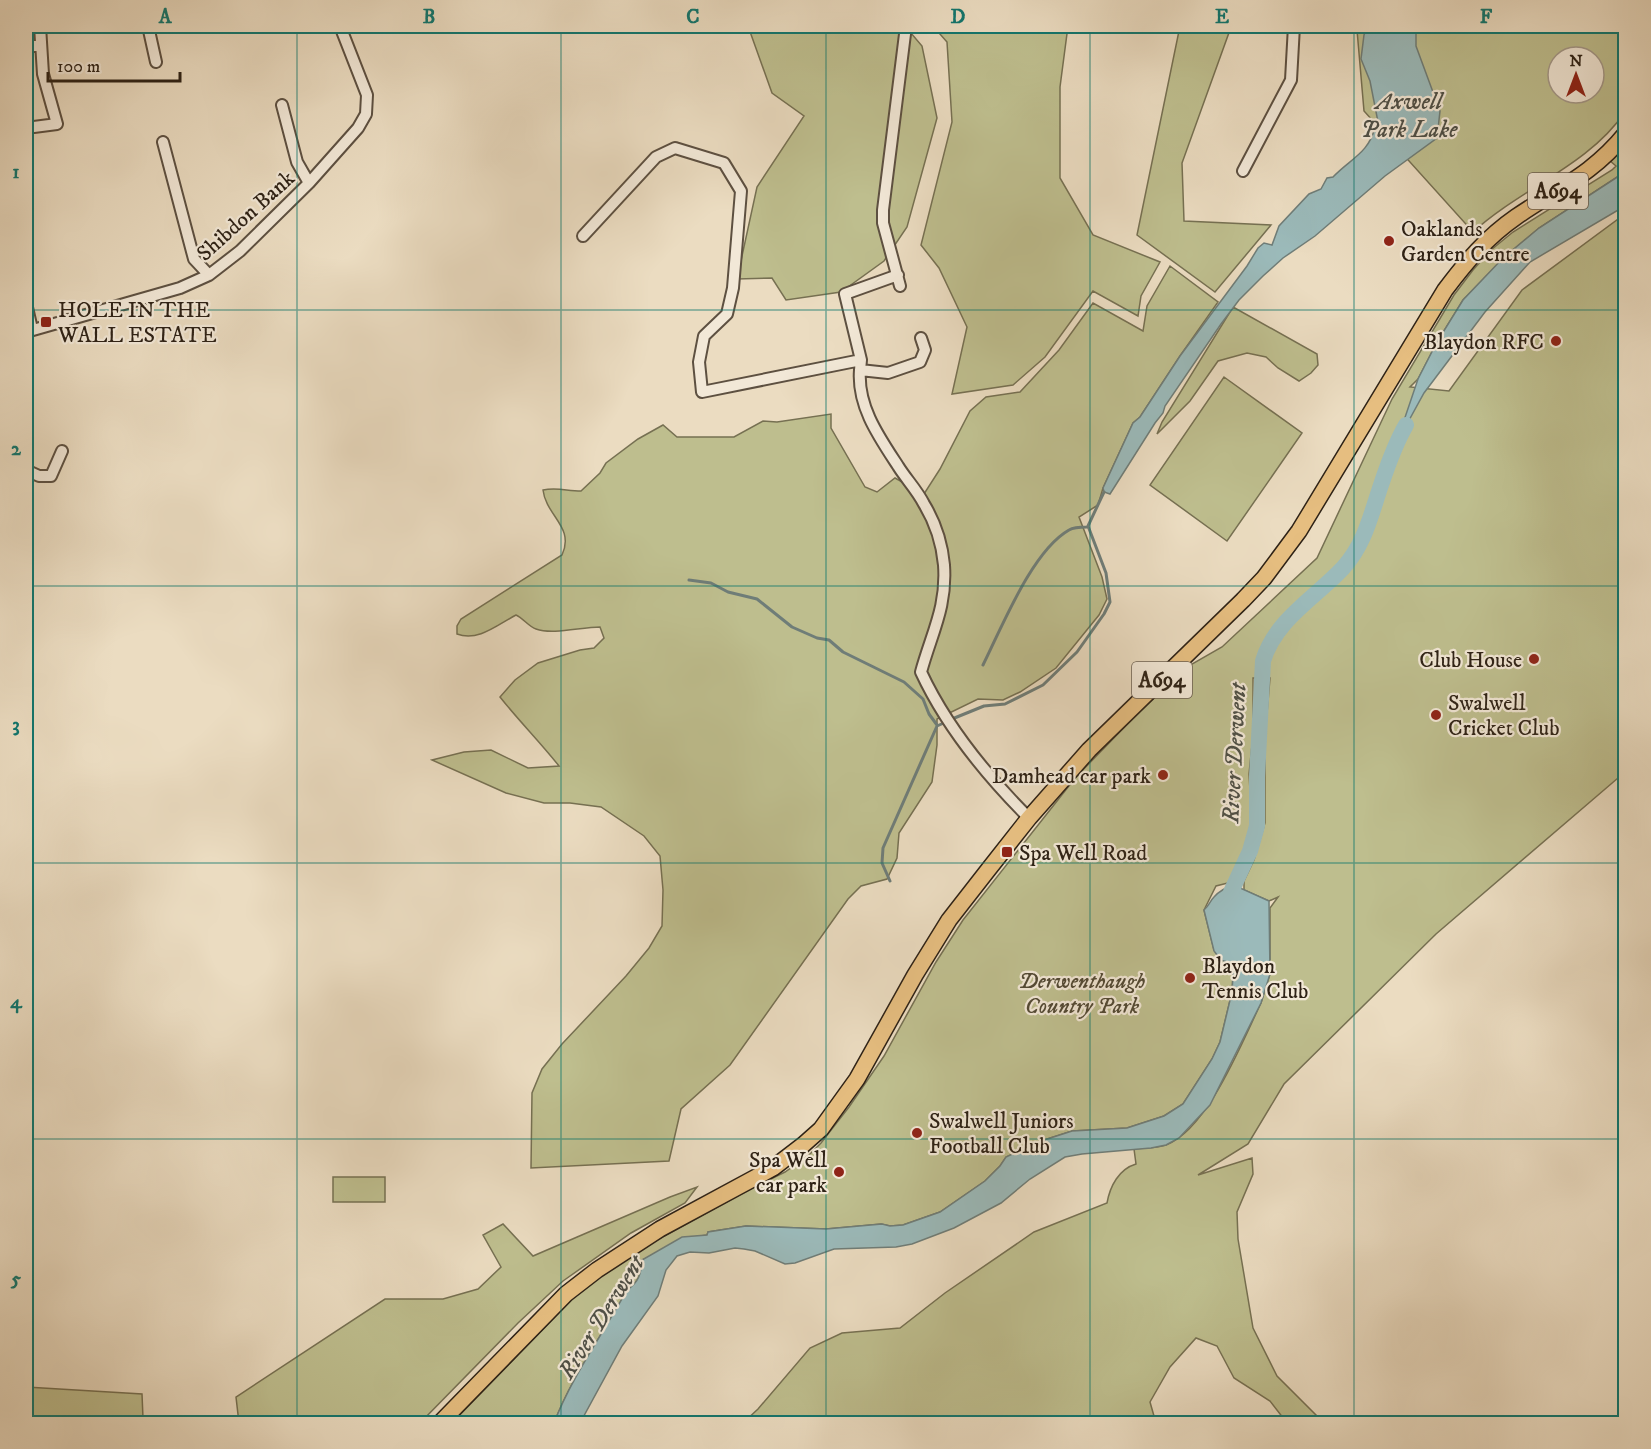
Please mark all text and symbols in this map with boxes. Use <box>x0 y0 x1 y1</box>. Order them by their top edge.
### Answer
text: A <box>158 5 173 30</box>
text: B <box>423 5 435 30</box>
text: C <box>686 5 700 30</box>
text: D <box>951 5 966 30</box>
text: E <box>1215 5 1229 30</box>
text: F <box>1480 5 1493 30</box>
scale bar <box>48 45 180 83</box>
north arrow <box>1546 45 1606 105</box>
text: N <box>1569 51 1583 71</box>
text: 100 m <box>57 56 100 78</box>
water label: Axwell Park Lake <box>1361 87 1458 145</box>
text: 1 <box>12 160 20 185</box>
street label: Shibdon Bank <box>191 165 301 267</box>
road number: A694 <box>1528 173 1588 209</box>
place label: Oaklands Garden Centre <box>1401 216 1530 268</box>
marker: Oaklands Garden Centre <box>1382 234 1396 248</box>
place label: HOLE IN THE WALL ESTATE <box>57 297 217 349</box>
marker: HOLE IN THE WALL ESTATE <box>39 315 53 329</box>
place label: Blaydon RFC <box>1423 329 1544 356</box>
marker: Blaydon RFC <box>1549 334 1563 348</box>
text: 2 <box>11 437 22 462</box>
place label: Club House <box>1419 647 1522 674</box>
marker: Club House <box>1527 652 1541 666</box>
road number: A694 <box>1132 662 1192 698</box>
water label: River Derwent <box>1216 681 1254 825</box>
place label: Swalwell Cricket Club <box>1448 690 1560 742</box>
marker: Swalwell Cricket Club <box>1429 708 1443 722</box>
text: 3 <box>12 713 20 738</box>
place label: Damhead car park <box>992 763 1151 790</box>
marker: Damhead car park <box>1156 768 1170 782</box>
place label: Spa Well Road <box>1019 840 1147 867</box>
marker: Spa Well Road <box>1000 845 1014 859</box>
place label: Blaydon Tennis Club <box>1202 953 1308 1005</box>
park label: Derwenthaugh Country Park <box>1019 968 1146 1020</box>
marker: Blaydon Tennis Club <box>1183 971 1197 985</box>
text: 4 <box>10 990 23 1015</box>
place label: Swalwell Juniors Football Club <box>929 1108 1074 1160</box>
marker: Swalwell Juniors Football Club <box>910 1126 924 1140</box>
place label: Spa Well car park <box>749 1147 827 1199</box>
marker: Spa Well car park <box>832 1165 846 1179</box>
water label: River Derwent <box>551 1249 653 1386</box>
text: 5 <box>10 1267 21 1292</box>

